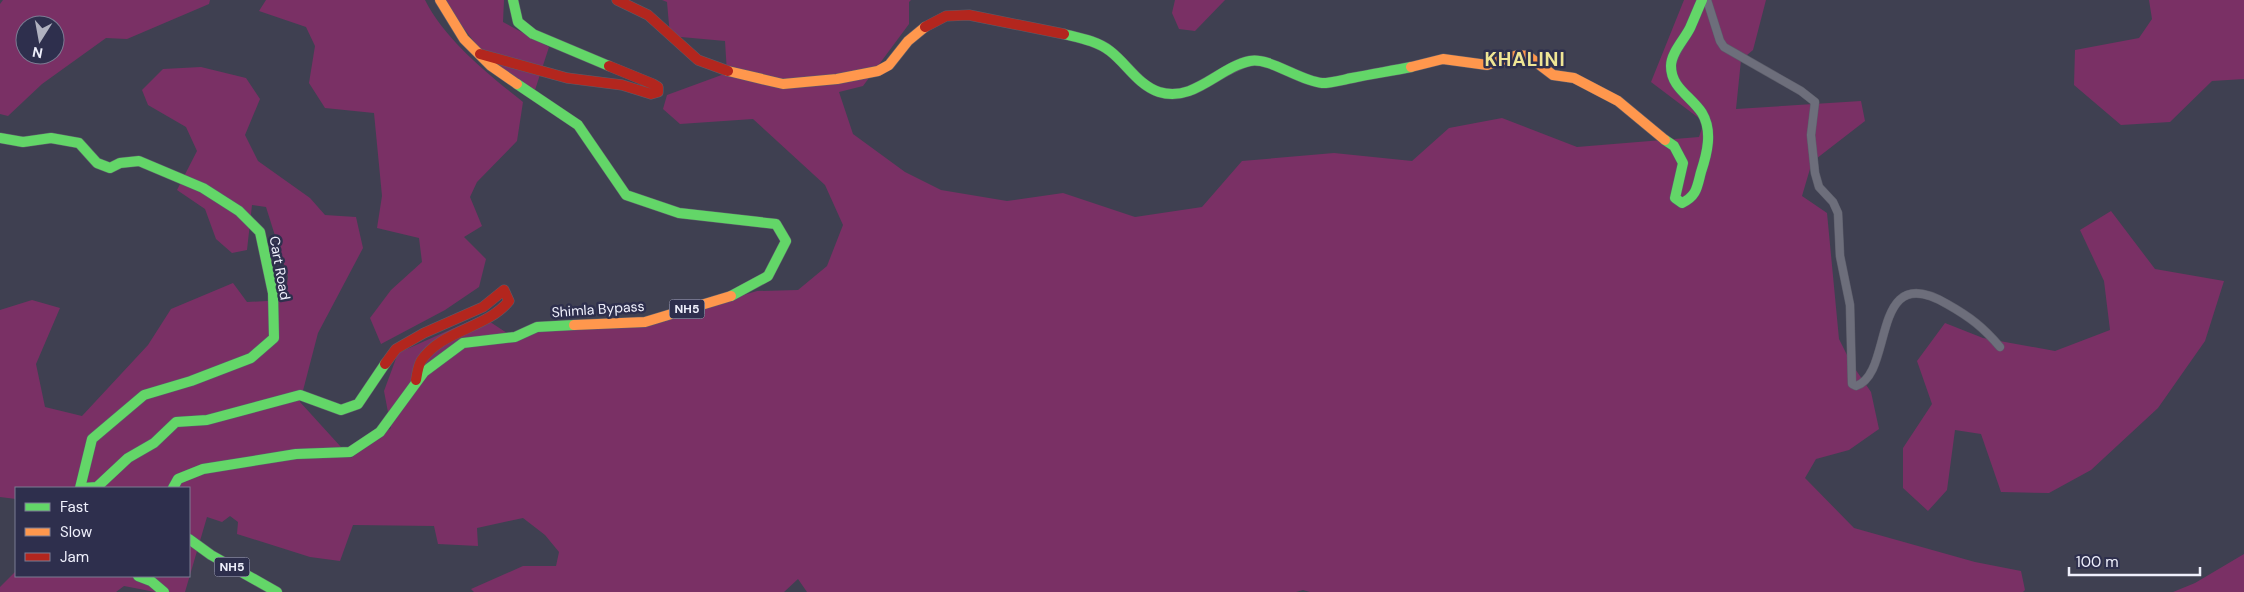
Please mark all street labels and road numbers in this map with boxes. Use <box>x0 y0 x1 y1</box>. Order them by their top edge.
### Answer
street label: Cart Road <box>266 235 294 301</box>
street label: Shimla Bypass <box>551 297 645 321</box>
road number: NH5 <box>670 300 704 318</box>
road number: NH5 <box>214 558 250 576</box>

